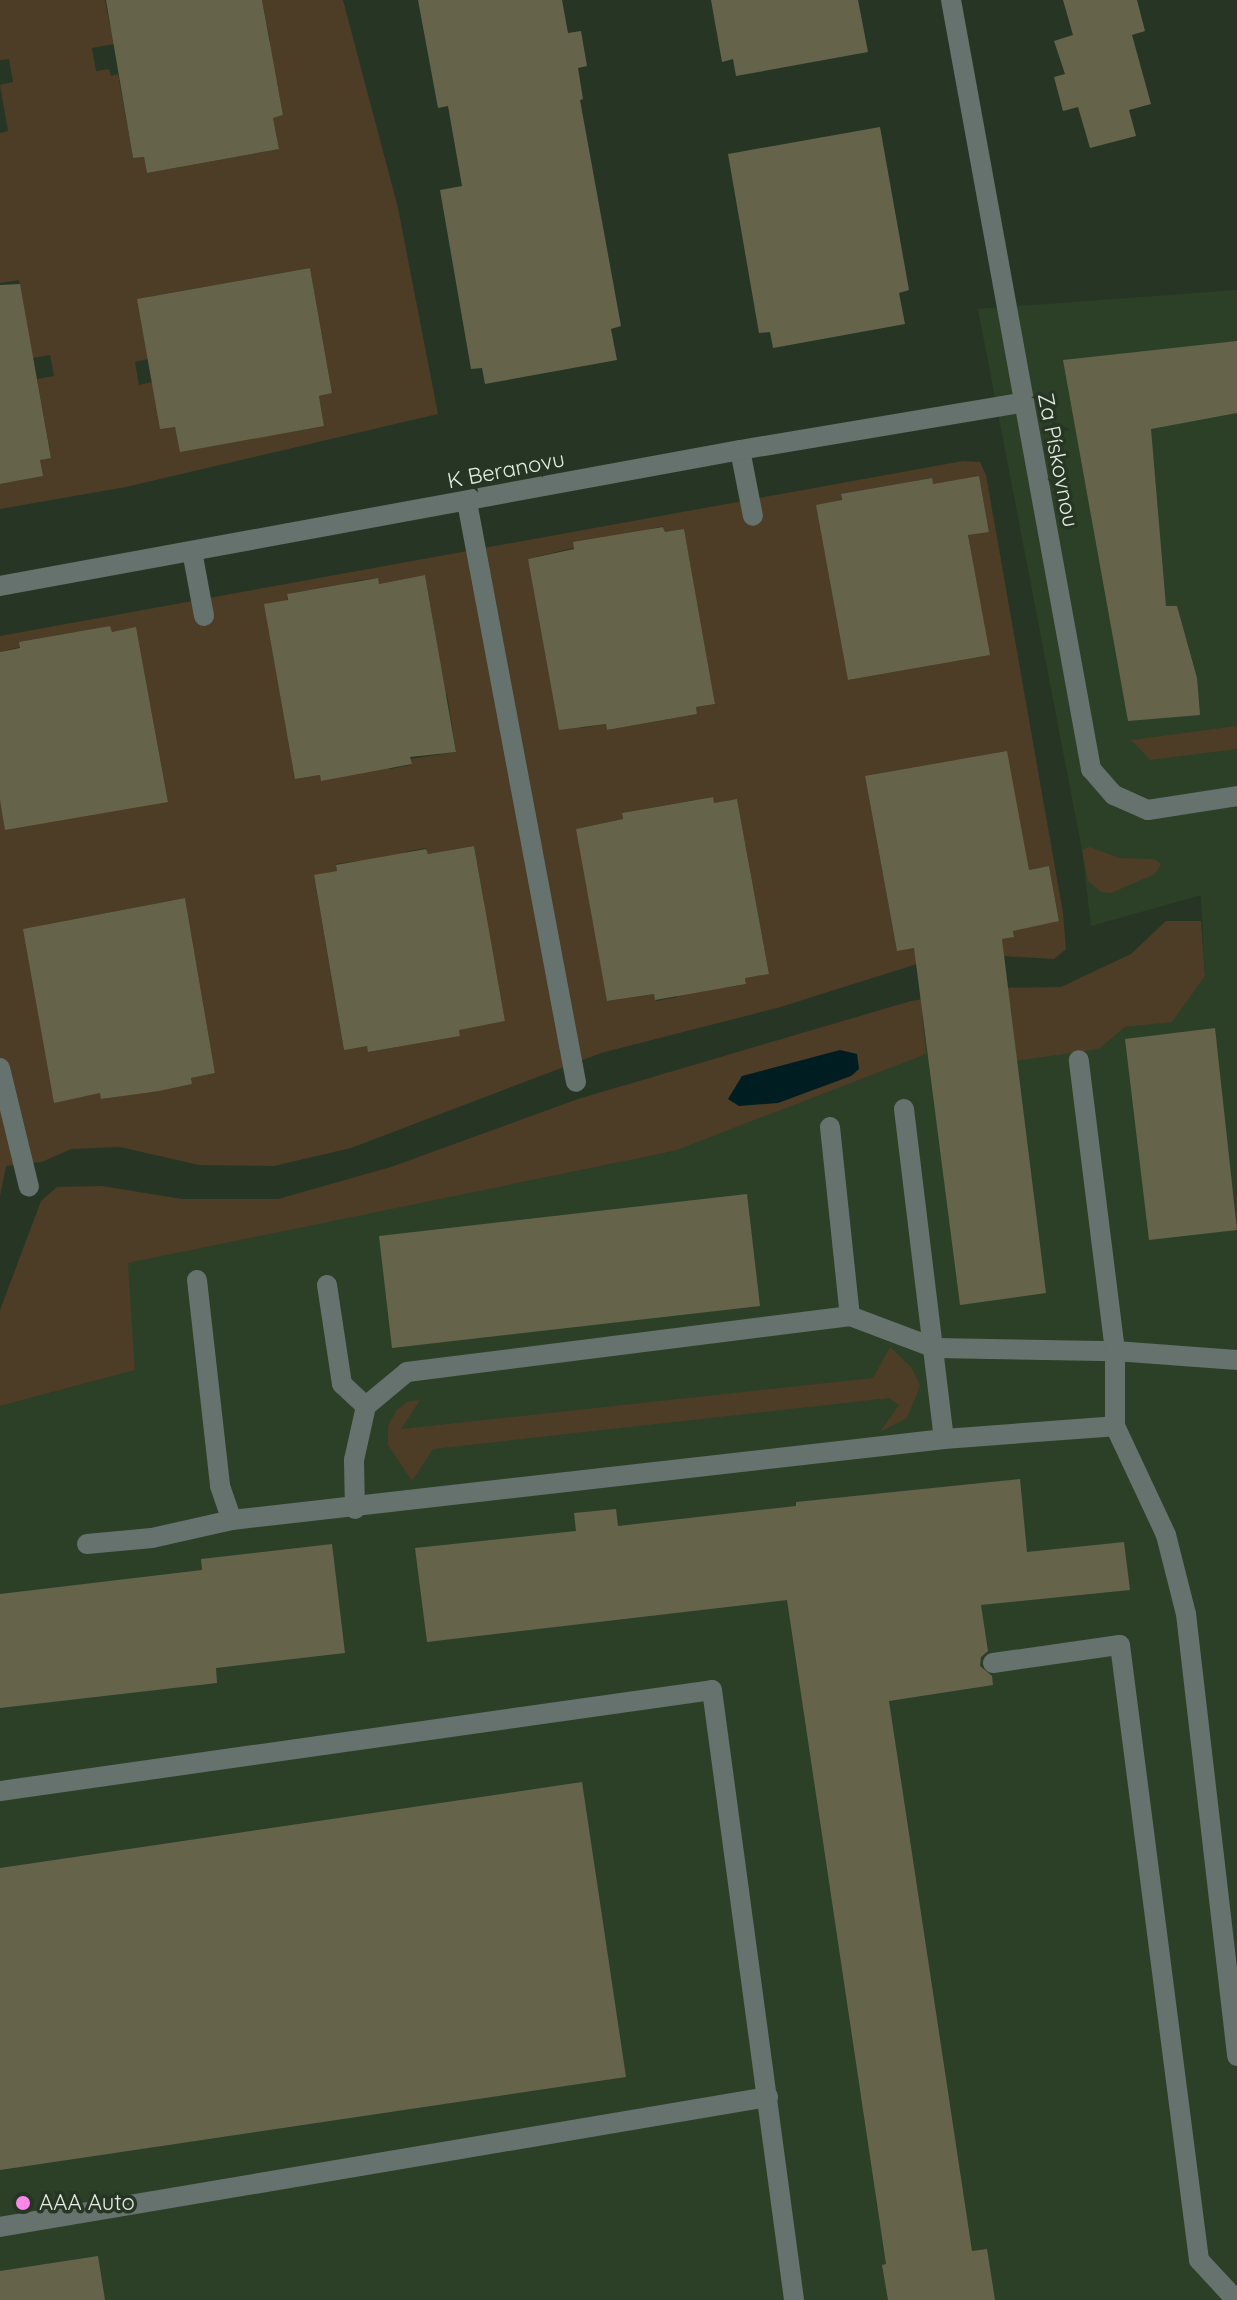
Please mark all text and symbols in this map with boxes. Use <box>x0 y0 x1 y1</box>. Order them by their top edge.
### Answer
street label: Za Pískovnou <box>1032 391 1084 529</box>
street label: K Beranovu <box>445 446 567 494</box>
place label: AAA Auto <box>39 2190 135 2216</box>
marker: AAA Auto <box>14 2194 32 2212</box>

